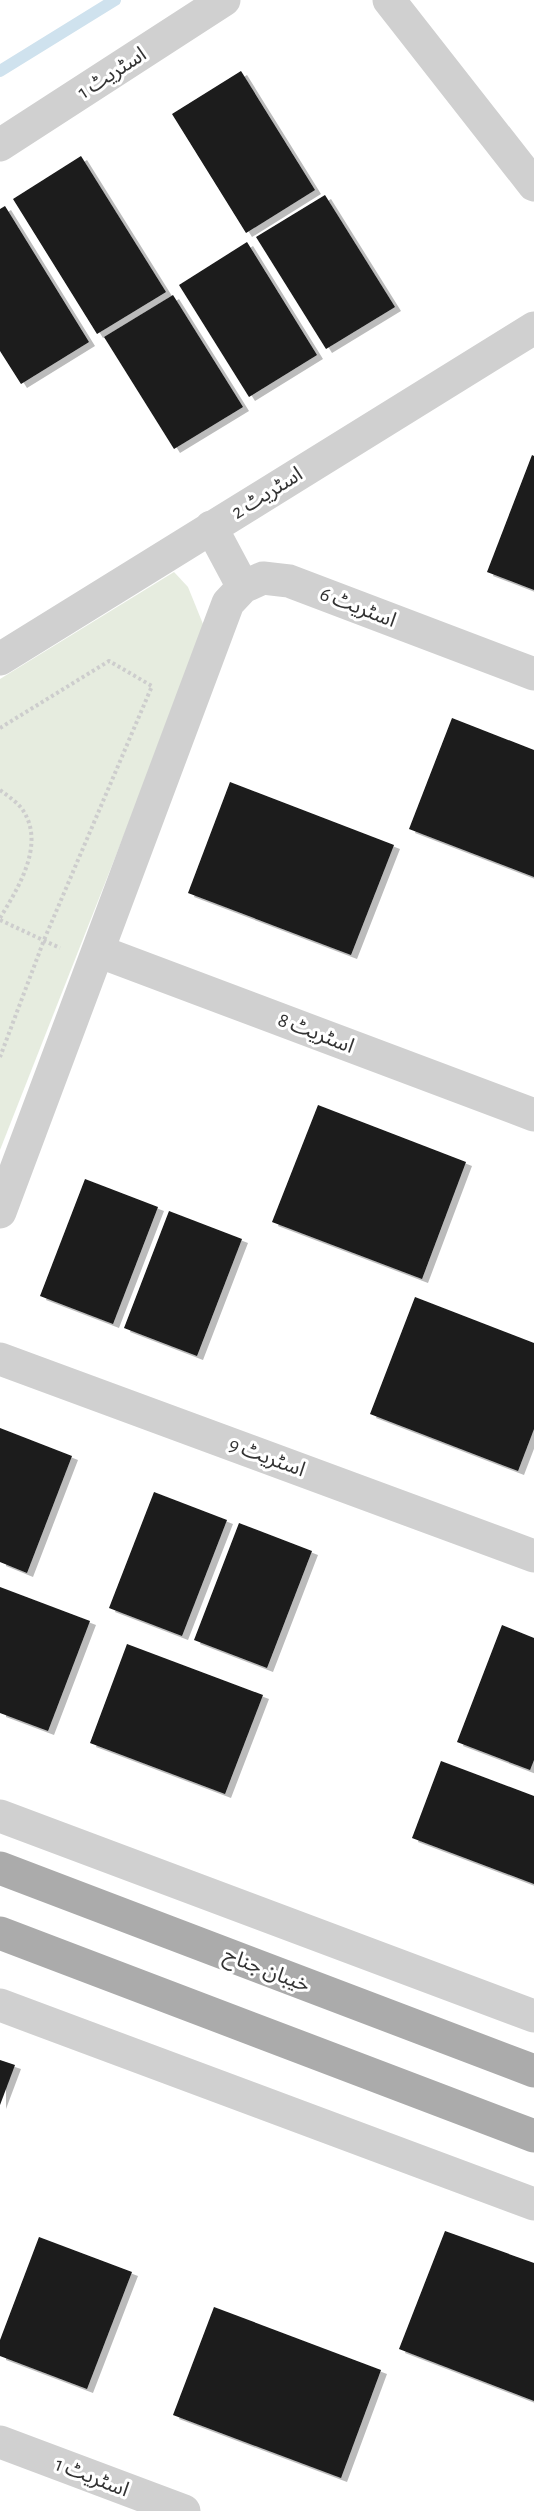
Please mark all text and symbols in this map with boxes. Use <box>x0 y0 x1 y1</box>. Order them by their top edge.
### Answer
street label: اسٹریٹ 1 <box>74 43 151 104</box>
street label: اسٹریٹ 2 <box>228 463 307 524</box>
street label: اسٹریٹ 6 <box>317 583 399 632</box>
street label: اسٹریٹ 8 <box>275 1009 357 1058</box>
street label: اسٹریٹ 9 <box>226 1434 308 1481</box>
street label: خیبان جناح <box>220 1944 313 2000</box>
street label: اسٹریٹ 1 <box>52 2453 132 2502</box>

